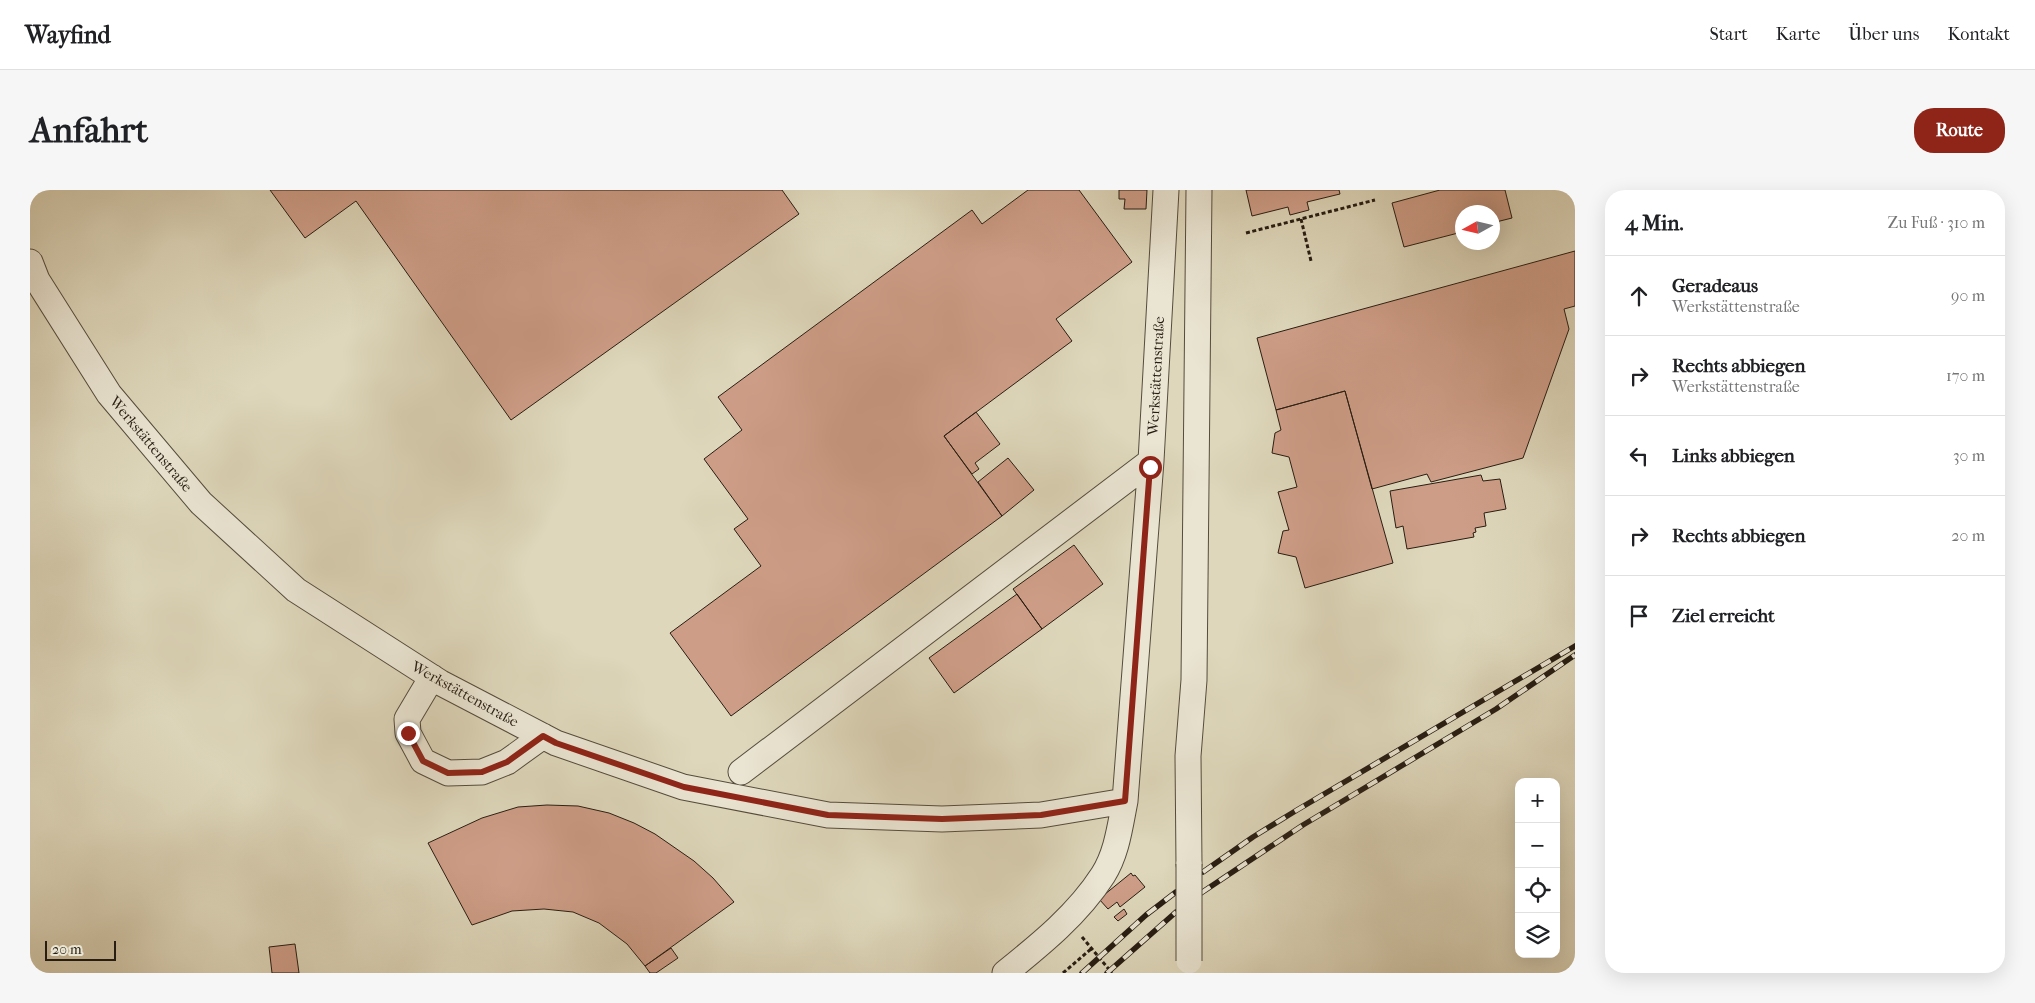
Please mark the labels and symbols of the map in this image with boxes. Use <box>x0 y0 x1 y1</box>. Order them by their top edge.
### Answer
north arrow <box>1455 205 1500 250</box>
street label: Werkstättenstraße <box>1144 315 1168 437</box>
street label: Werkstättenstraße <box>105 392 197 496</box>
route start <box>1139 456 1162 479</box>
street label: Werkstättenstraße <box>407 657 522 731</box>
route end <box>397 722 420 745</box>
scale bar <box>45 938 116 961</box>

